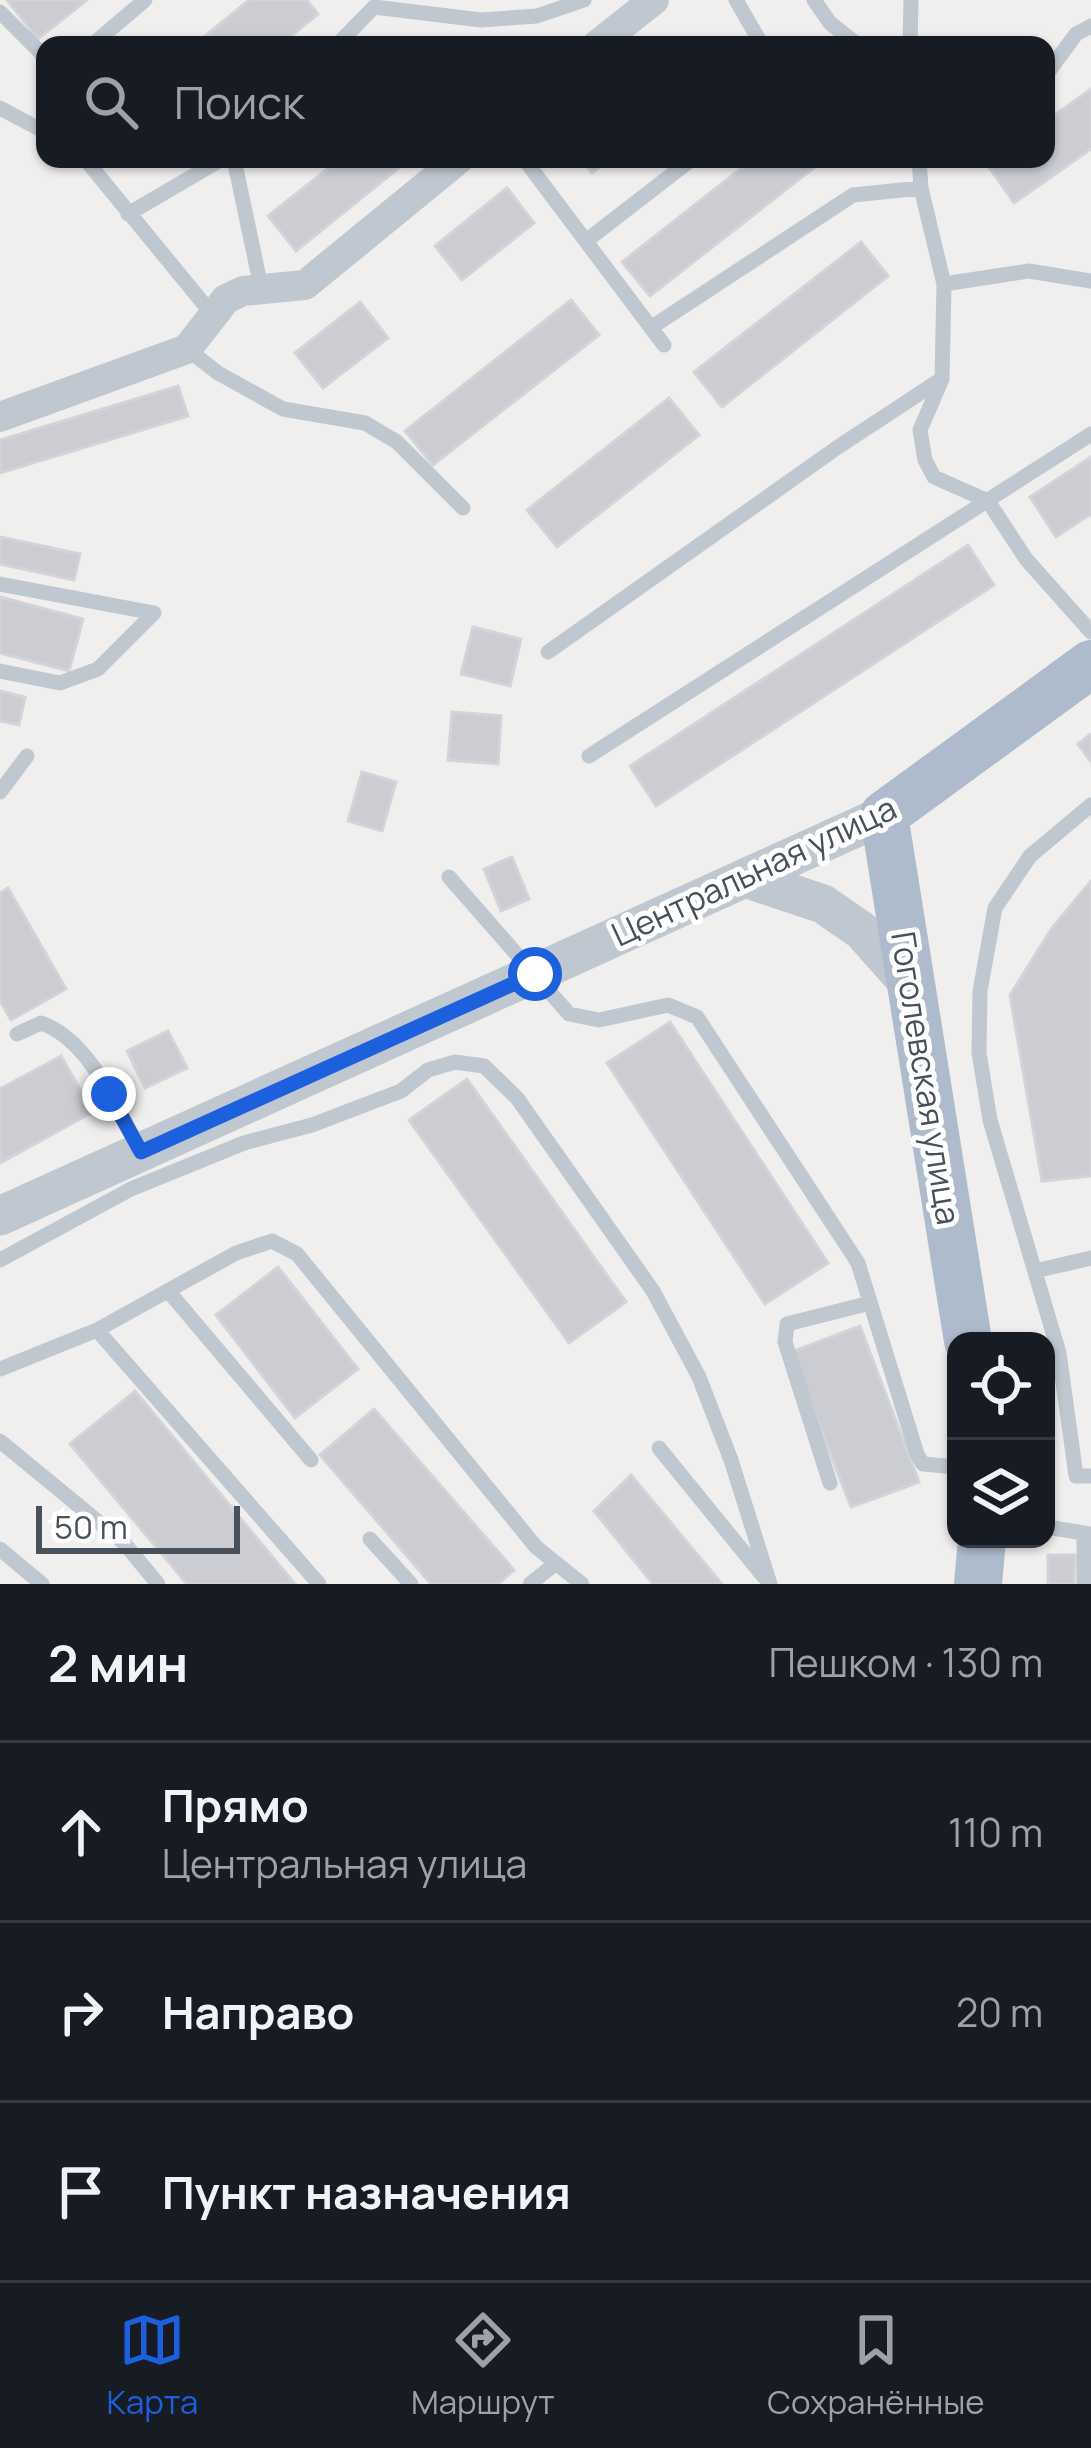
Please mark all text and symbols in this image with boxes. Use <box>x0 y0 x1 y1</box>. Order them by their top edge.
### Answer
search box <box>36 36 1055 168</box>
icon: search <box>78 69 144 135</box>
text: Поиск <box>174 71 305 133</box>
street label: Центральная улица <box>604 785 903 956</box>
street label: Гоголевская улица <box>881 928 972 1228</box>
route start <box>508 947 562 1001</box>
route end <box>82 1067 136 1121</box>
map controls <box>947 1332 1055 1548</box>
button: locate <box>947 1332 1055 1440</box>
button: layers <box>947 1440 1055 1548</box>
scale bar <box>36 1500 240 1553</box>
text: 50 m <box>54 1504 128 1549</box>
text: 2 мин <box>48 1628 188 1697</box>
text: Пешком · 130 m <box>769 1635 1043 1689</box>
text: Прямо <box>162 1774 309 1836</box>
icon: ahead <box>48 1799 114 1865</box>
text: 110 m <box>948 1805 1043 1859</box>
text: Центральная улица <box>162 1836 527 1890</box>
icon: right <box>48 1979 114 2045</box>
text: Направо <box>162 1981 354 2043</box>
text: 20 m <box>956 1985 1043 2039</box>
icon: arrive <box>48 2159 114 2225</box>
text: Пункт назначения <box>162 2161 571 2223</box>
tab: Карта <box>106 2307 198 2424</box>
tab: Маршрут <box>411 2307 555 2424</box>
tab: Сохранённые <box>767 2307 985 2424</box>

